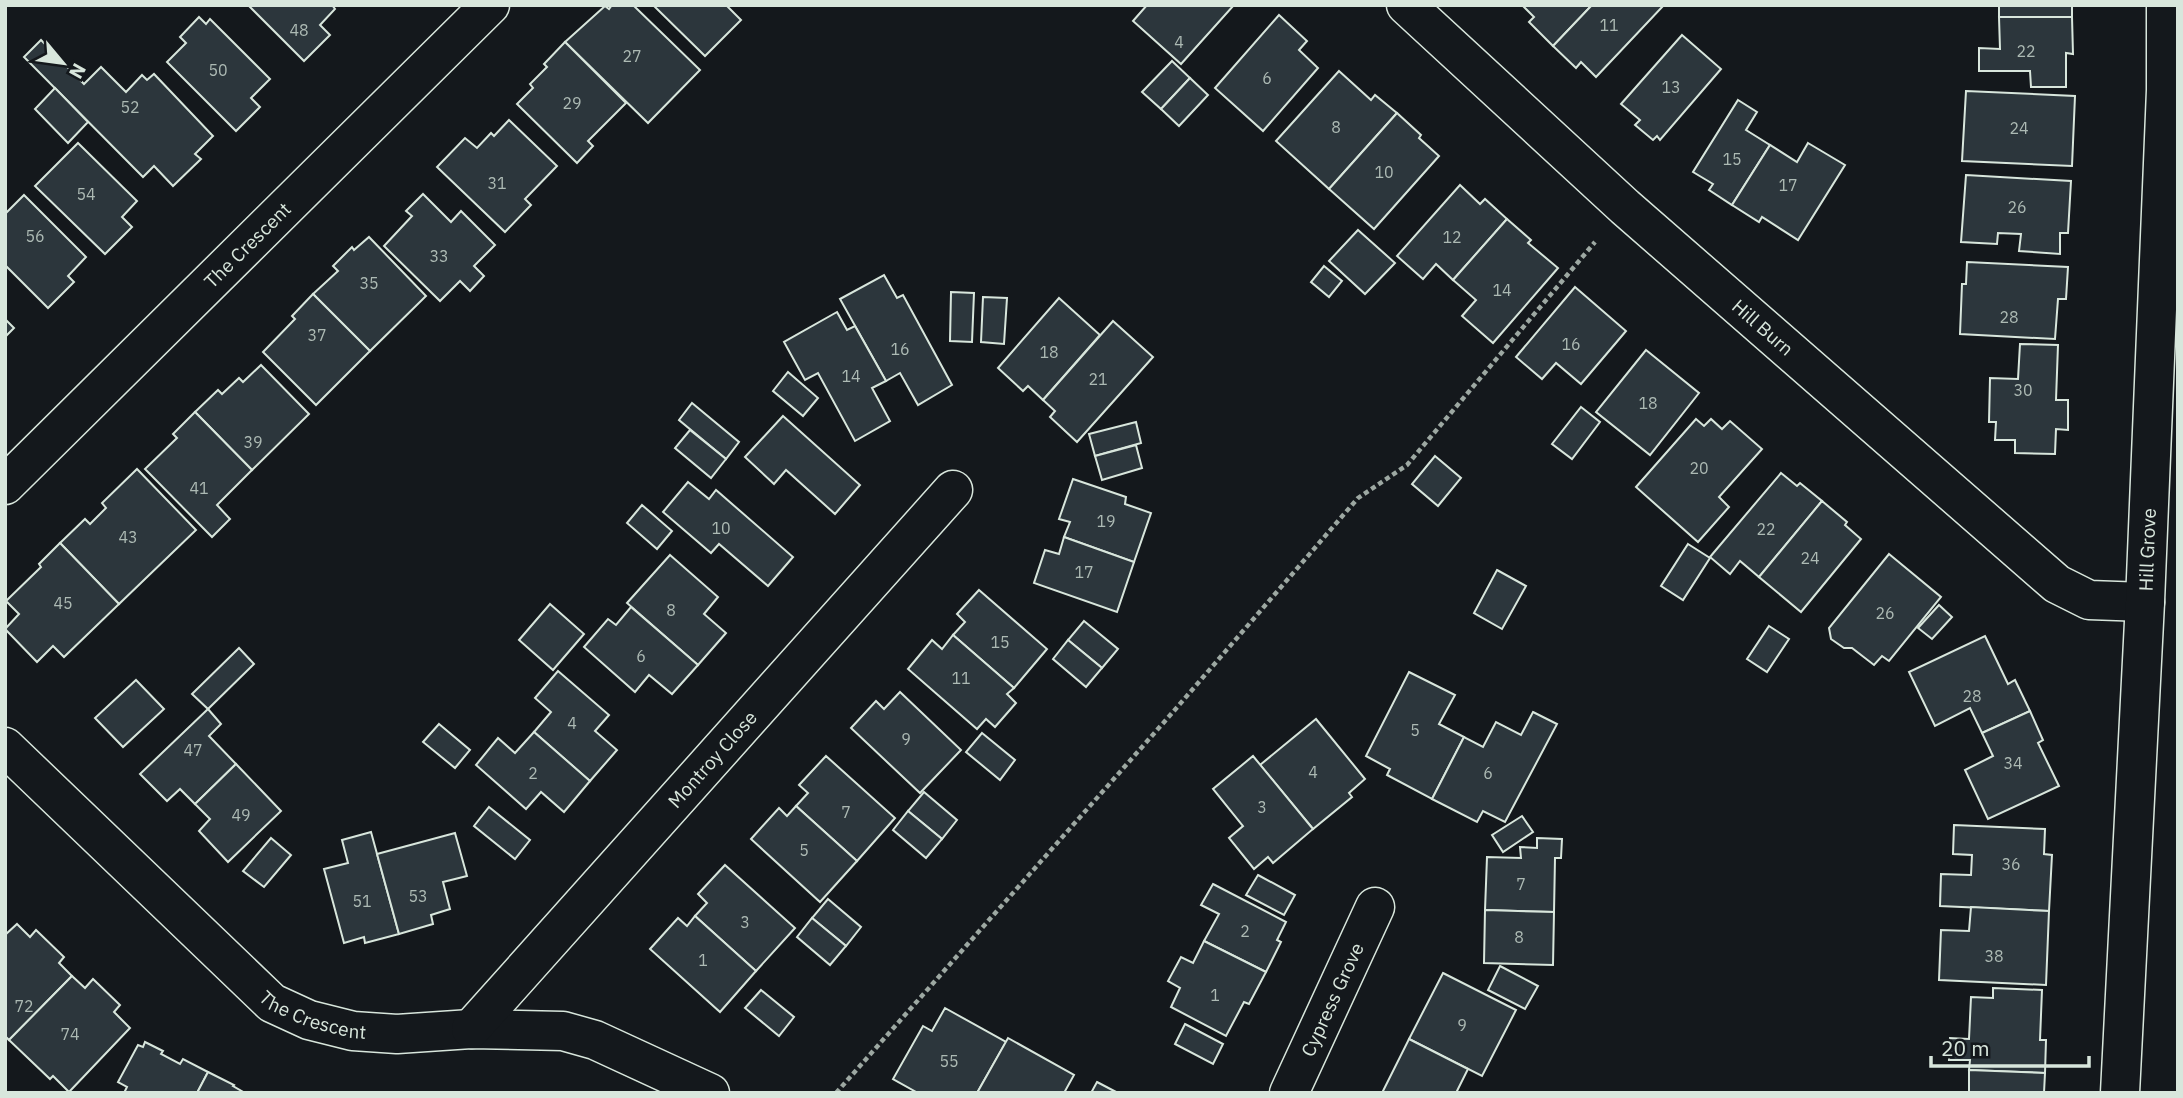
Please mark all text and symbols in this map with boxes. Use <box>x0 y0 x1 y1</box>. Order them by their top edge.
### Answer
house number: 11 <box>1599 15 1619 35</box>
house number: 48 <box>289 20 309 40</box>
north arrow <box>28 28 98 98</box>
house number: 4 <box>1174 32 1184 52</box>
house number: 22 <box>2016 41 2036 61</box>
house number: 27 <box>622 46 642 66</box>
text: N <box>64 59 92 83</box>
house number: 50 <box>208 60 228 80</box>
house number: 6 <box>1262 68 1272 88</box>
house number: 13 <box>1661 77 1681 97</box>
house number: 29 <box>562 93 582 113</box>
house number: 52 <box>120 97 140 117</box>
house number: 8 <box>1331 117 1341 137</box>
house number: 24 <box>2009 118 2029 138</box>
house number: 15 <box>1722 149 1742 169</box>
house number: 10 <box>1374 162 1394 182</box>
house number: 31 <box>487 173 507 193</box>
house number: 17 <box>1778 175 1798 195</box>
house number: 54 <box>76 184 96 204</box>
street label: The Crescent <box>199 197 296 293</box>
house number: 26 <box>2007 197 2027 217</box>
house number: 56 <box>25 226 45 246</box>
house number: 12 <box>1442 227 1462 247</box>
house number: 33 <box>429 246 449 266</box>
house number: 35 <box>359 273 379 293</box>
house number: 14 <box>1492 280 1512 300</box>
street label: Hill Burn <box>1727 294 1799 361</box>
house number: 28 <box>1999 307 2019 327</box>
house number: 37 <box>307 325 327 345</box>
house number: 16 <box>1561 334 1581 354</box>
house number: 16 <box>890 339 910 359</box>
house number: 18 <box>1039 342 1059 362</box>
house number: 14 <box>841 366 861 386</box>
house number: 21 <box>1088 369 1108 389</box>
house number: 30 <box>2013 380 2033 400</box>
house number: 18 <box>1638 393 1658 413</box>
house number: 39 <box>243 432 263 452</box>
house number: 20 <box>1689 458 1709 478</box>
house number: 41 <box>189 478 209 498</box>
street label: Hill Grove <box>2133 508 2161 592</box>
house number: 19 <box>1096 511 1116 531</box>
house number: 10 <box>711 518 731 538</box>
house number: 22 <box>1756 519 1776 539</box>
house number: 43 <box>118 527 138 547</box>
house number: 24 <box>1800 548 1820 568</box>
house number: 17 <box>1074 562 1094 582</box>
house number: 45 <box>53 593 73 613</box>
house number: 8 <box>666 600 676 620</box>
house number: 26 <box>1875 603 1895 623</box>
house number: 15 <box>990 632 1010 652</box>
house number: 6 <box>636 646 646 666</box>
house number: 11 <box>951 668 971 688</box>
house number: 28 <box>1962 686 1982 706</box>
street label: Montroy Close <box>663 706 762 813</box>
house number: 4 <box>567 713 577 733</box>
house number: 5 <box>1410 720 1420 740</box>
house number: 9 <box>901 729 911 749</box>
house number: 47 <box>183 740 203 760</box>
house number: 34 <box>2003 753 2023 773</box>
house number: 4 <box>1308 762 1318 782</box>
house number: 2 <box>528 763 538 783</box>
house number: 6 <box>1483 763 1493 783</box>
house number: 3 <box>1257 797 1267 817</box>
house number: 7 <box>841 802 851 822</box>
house number: 49 <box>231 805 251 825</box>
house number: 5 <box>799 840 809 860</box>
house number: 36 <box>2001 854 2021 874</box>
house number: 7 <box>1516 874 1526 894</box>
house number: 53 <box>408 886 428 906</box>
house number: 51 <box>352 891 372 911</box>
house number: 3 <box>740 912 750 932</box>
house number: 2 <box>1240 921 1250 941</box>
house number: 8 <box>1514 927 1524 947</box>
street label: Cypress Grove <box>1296 939 1369 1060</box>
house number: 38 <box>1984 946 2004 966</box>
house number: 1 <box>698 950 708 970</box>
street label: The Crescent <box>254 985 367 1044</box>
house number: 1 <box>1210 985 1220 1005</box>
house number: 72 <box>14 996 34 1016</box>
house number: 9 <box>1457 1015 1467 1035</box>
house number: 74 <box>60 1024 80 1044</box>
scale bar <box>1931 1024 2088 1068</box>
text: 20 m <box>1941 1034 1990 1062</box>
house number: 55 <box>939 1051 959 1071</box>

